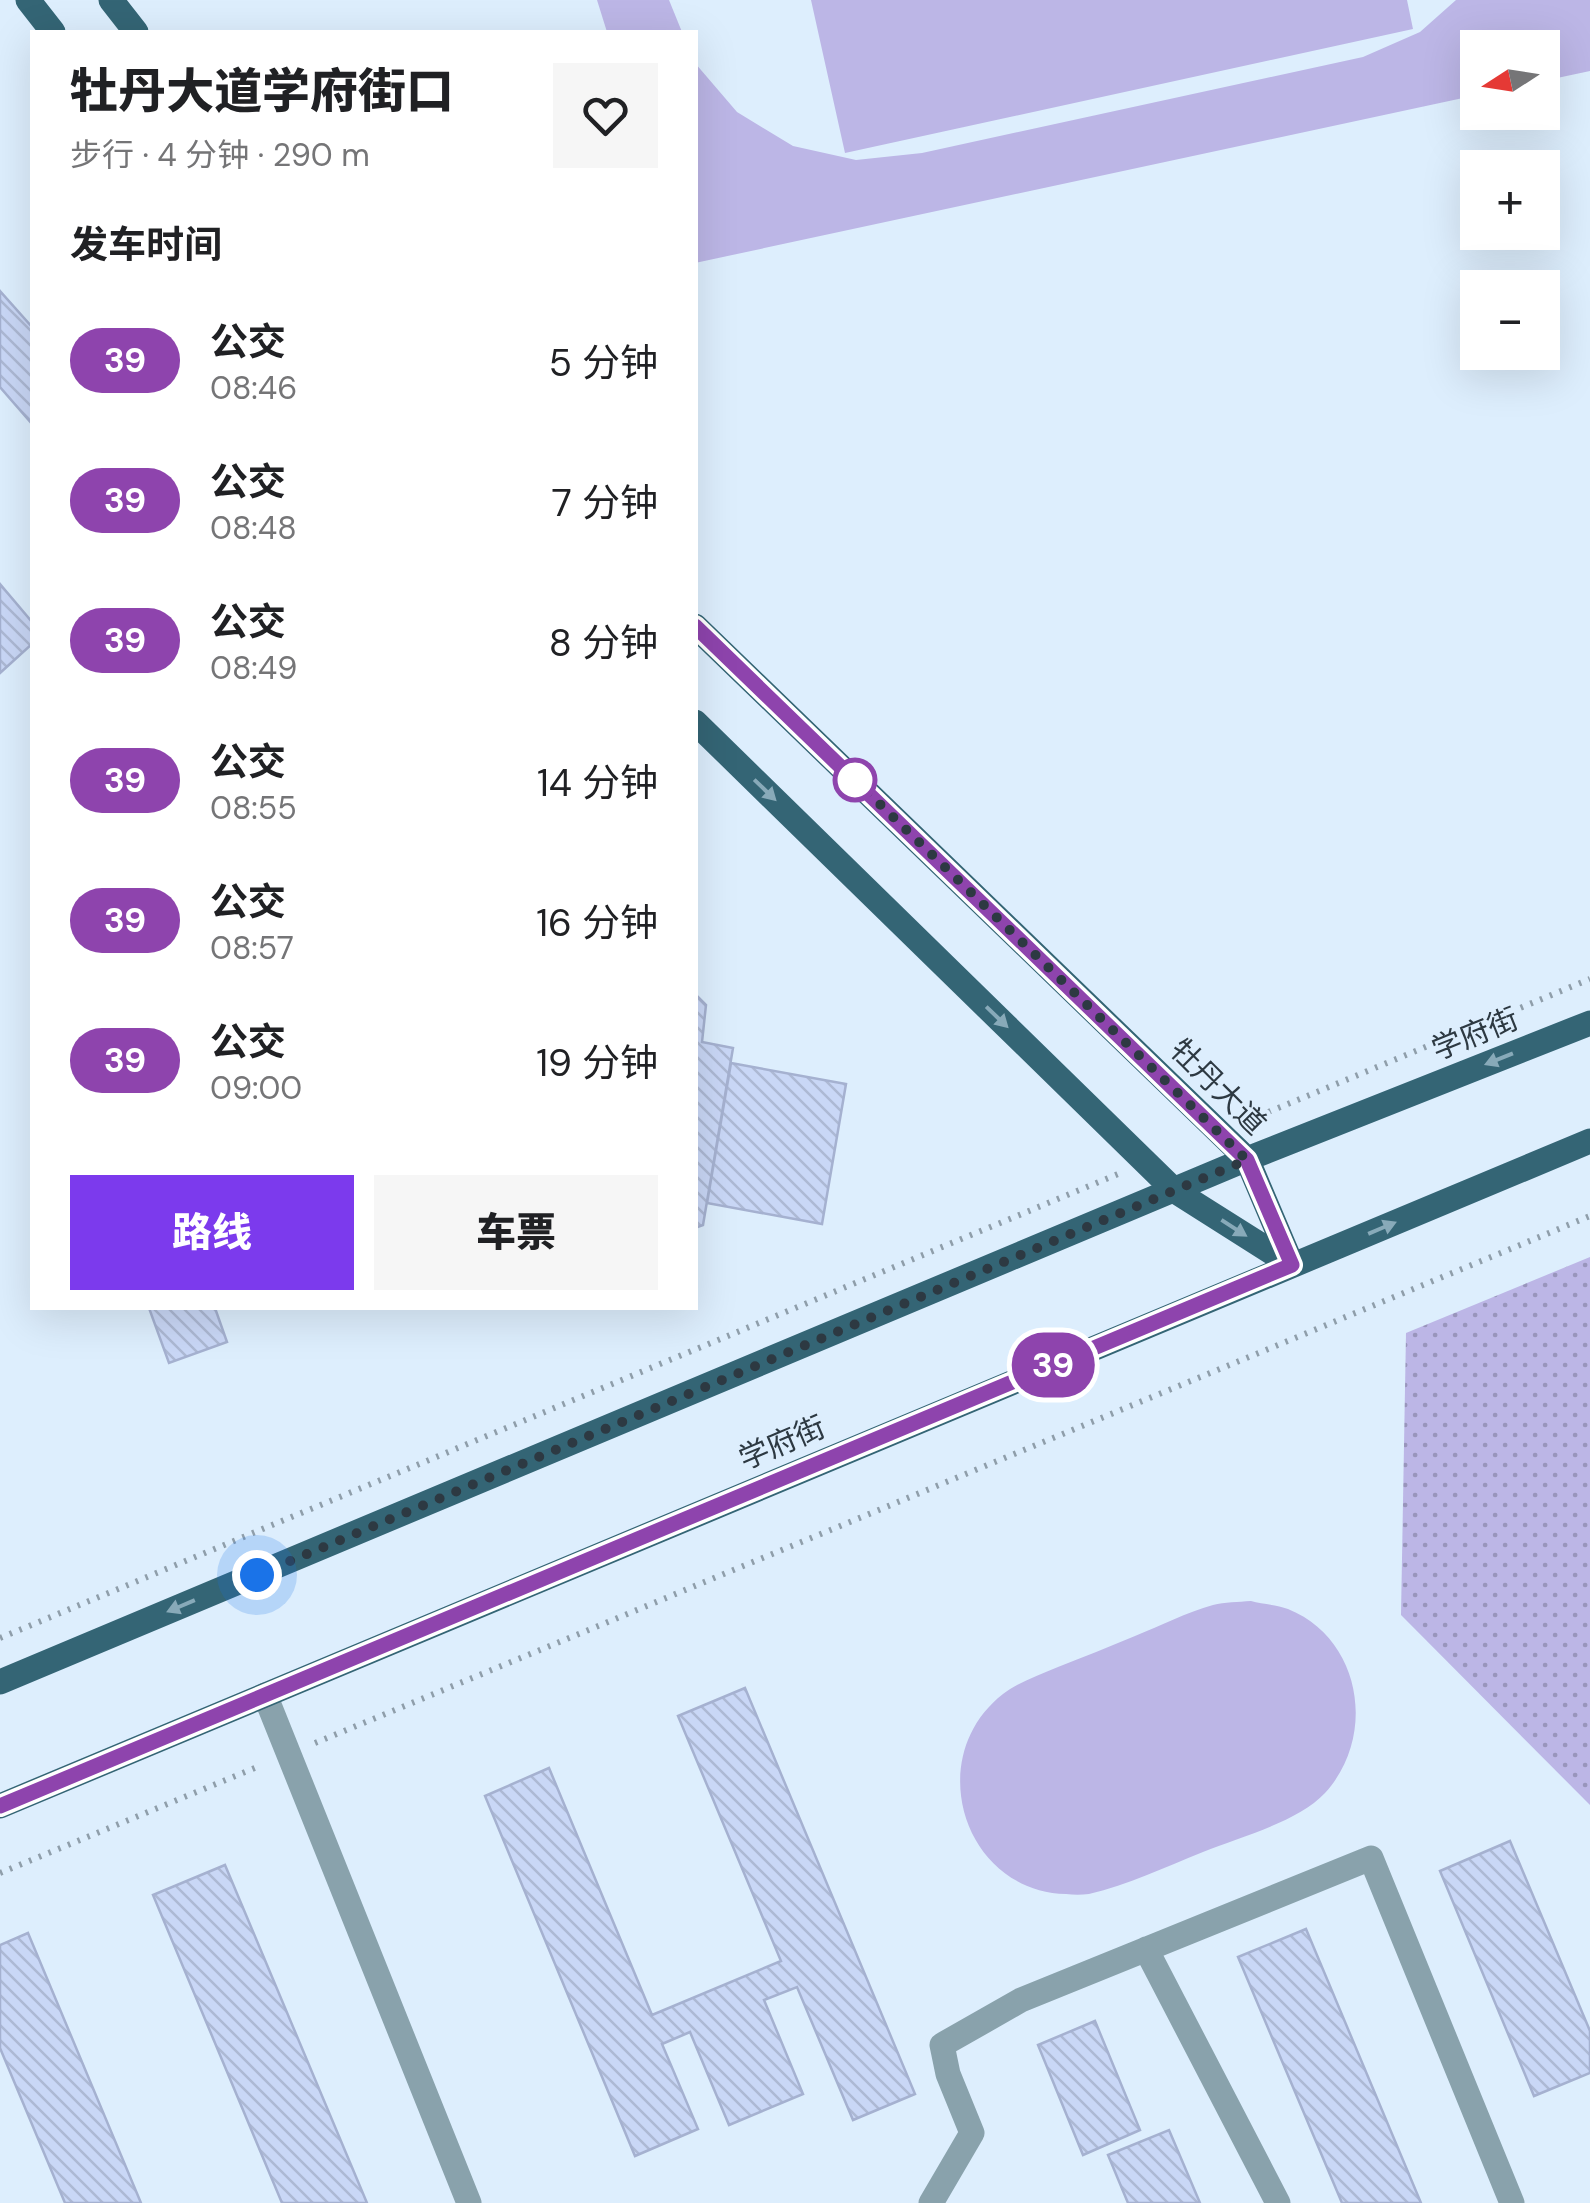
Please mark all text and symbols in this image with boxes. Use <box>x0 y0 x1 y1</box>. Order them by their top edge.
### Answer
north arrow <box>1460 30 1560 130</box>
map controls <box>1460 30 1560 370</box>
text: 牡丹大道学府街口 <box>70 60 454 123</box>
button: heart <box>553 63 658 168</box>
text: 步行 · 4 分钟 · 290 m <box>70 134 370 176</box>
button: + <box>1460 150 1560 250</box>
text: 发车时间 <box>70 220 222 270</box>
button: − <box>1460 270 1560 370</box>
text: 公交 <box>210 317 286 367</box>
text: 39 <box>104 337 146 383</box>
text: 5 分钟 <box>549 338 658 388</box>
text: 08:46 <box>210 367 297 409</box>
text: 公交 <box>210 457 286 507</box>
text: 39 <box>104 477 146 523</box>
text: 7 分钟 <box>552 478 658 528</box>
text: 08:48 <box>210 507 297 549</box>
text: 公交 <box>210 597 286 647</box>
text: 39 <box>104 617 146 663</box>
text: 8 分钟 <box>549 618 658 668</box>
text: 08:49 <box>210 647 297 689</box>
text: 公交 <box>210 737 286 787</box>
text: 39 <box>104 757 146 803</box>
text: 14 分钟 <box>537 758 658 808</box>
unlabelled marker <box>834 759 876 801</box>
one-way arrow <box>752 778 776 801</box>
text: 08:55 <box>210 787 297 829</box>
text: 公交 <box>210 877 286 927</box>
text: 39 <box>104 897 146 943</box>
text: 16 分钟 <box>536 898 658 948</box>
text: 08:57 <box>210 927 294 969</box>
street label: 学府街 <box>1426 999 1524 1068</box>
one-way arrow <box>985 1005 1009 1028</box>
text: 公交 <box>210 1017 286 1067</box>
street label: 牡丹大道 <box>1162 1030 1275 1143</box>
text: 39 <box>104 1037 146 1083</box>
text: 19 分钟 <box>536 1038 658 1088</box>
one-way arrow <box>1484 1052 1514 1068</box>
text: 09:00 <box>210 1067 302 1109</box>
button: 路线 <box>70 1175 354 1290</box>
button: 车票 <box>374 1175 658 1290</box>
one-way arrow <box>1220 1218 1247 1237</box>
one-way arrow <box>1367 1220 1397 1236</box>
line badge: 39 <box>1008 1332 1098 1398</box>
text: 39 <box>1032 1342 1074 1388</box>
street label: 学府街 <box>733 1407 831 1478</box>
your location <box>232 1550 282 1600</box>
one-way arrow <box>166 1599 196 1615</box>

